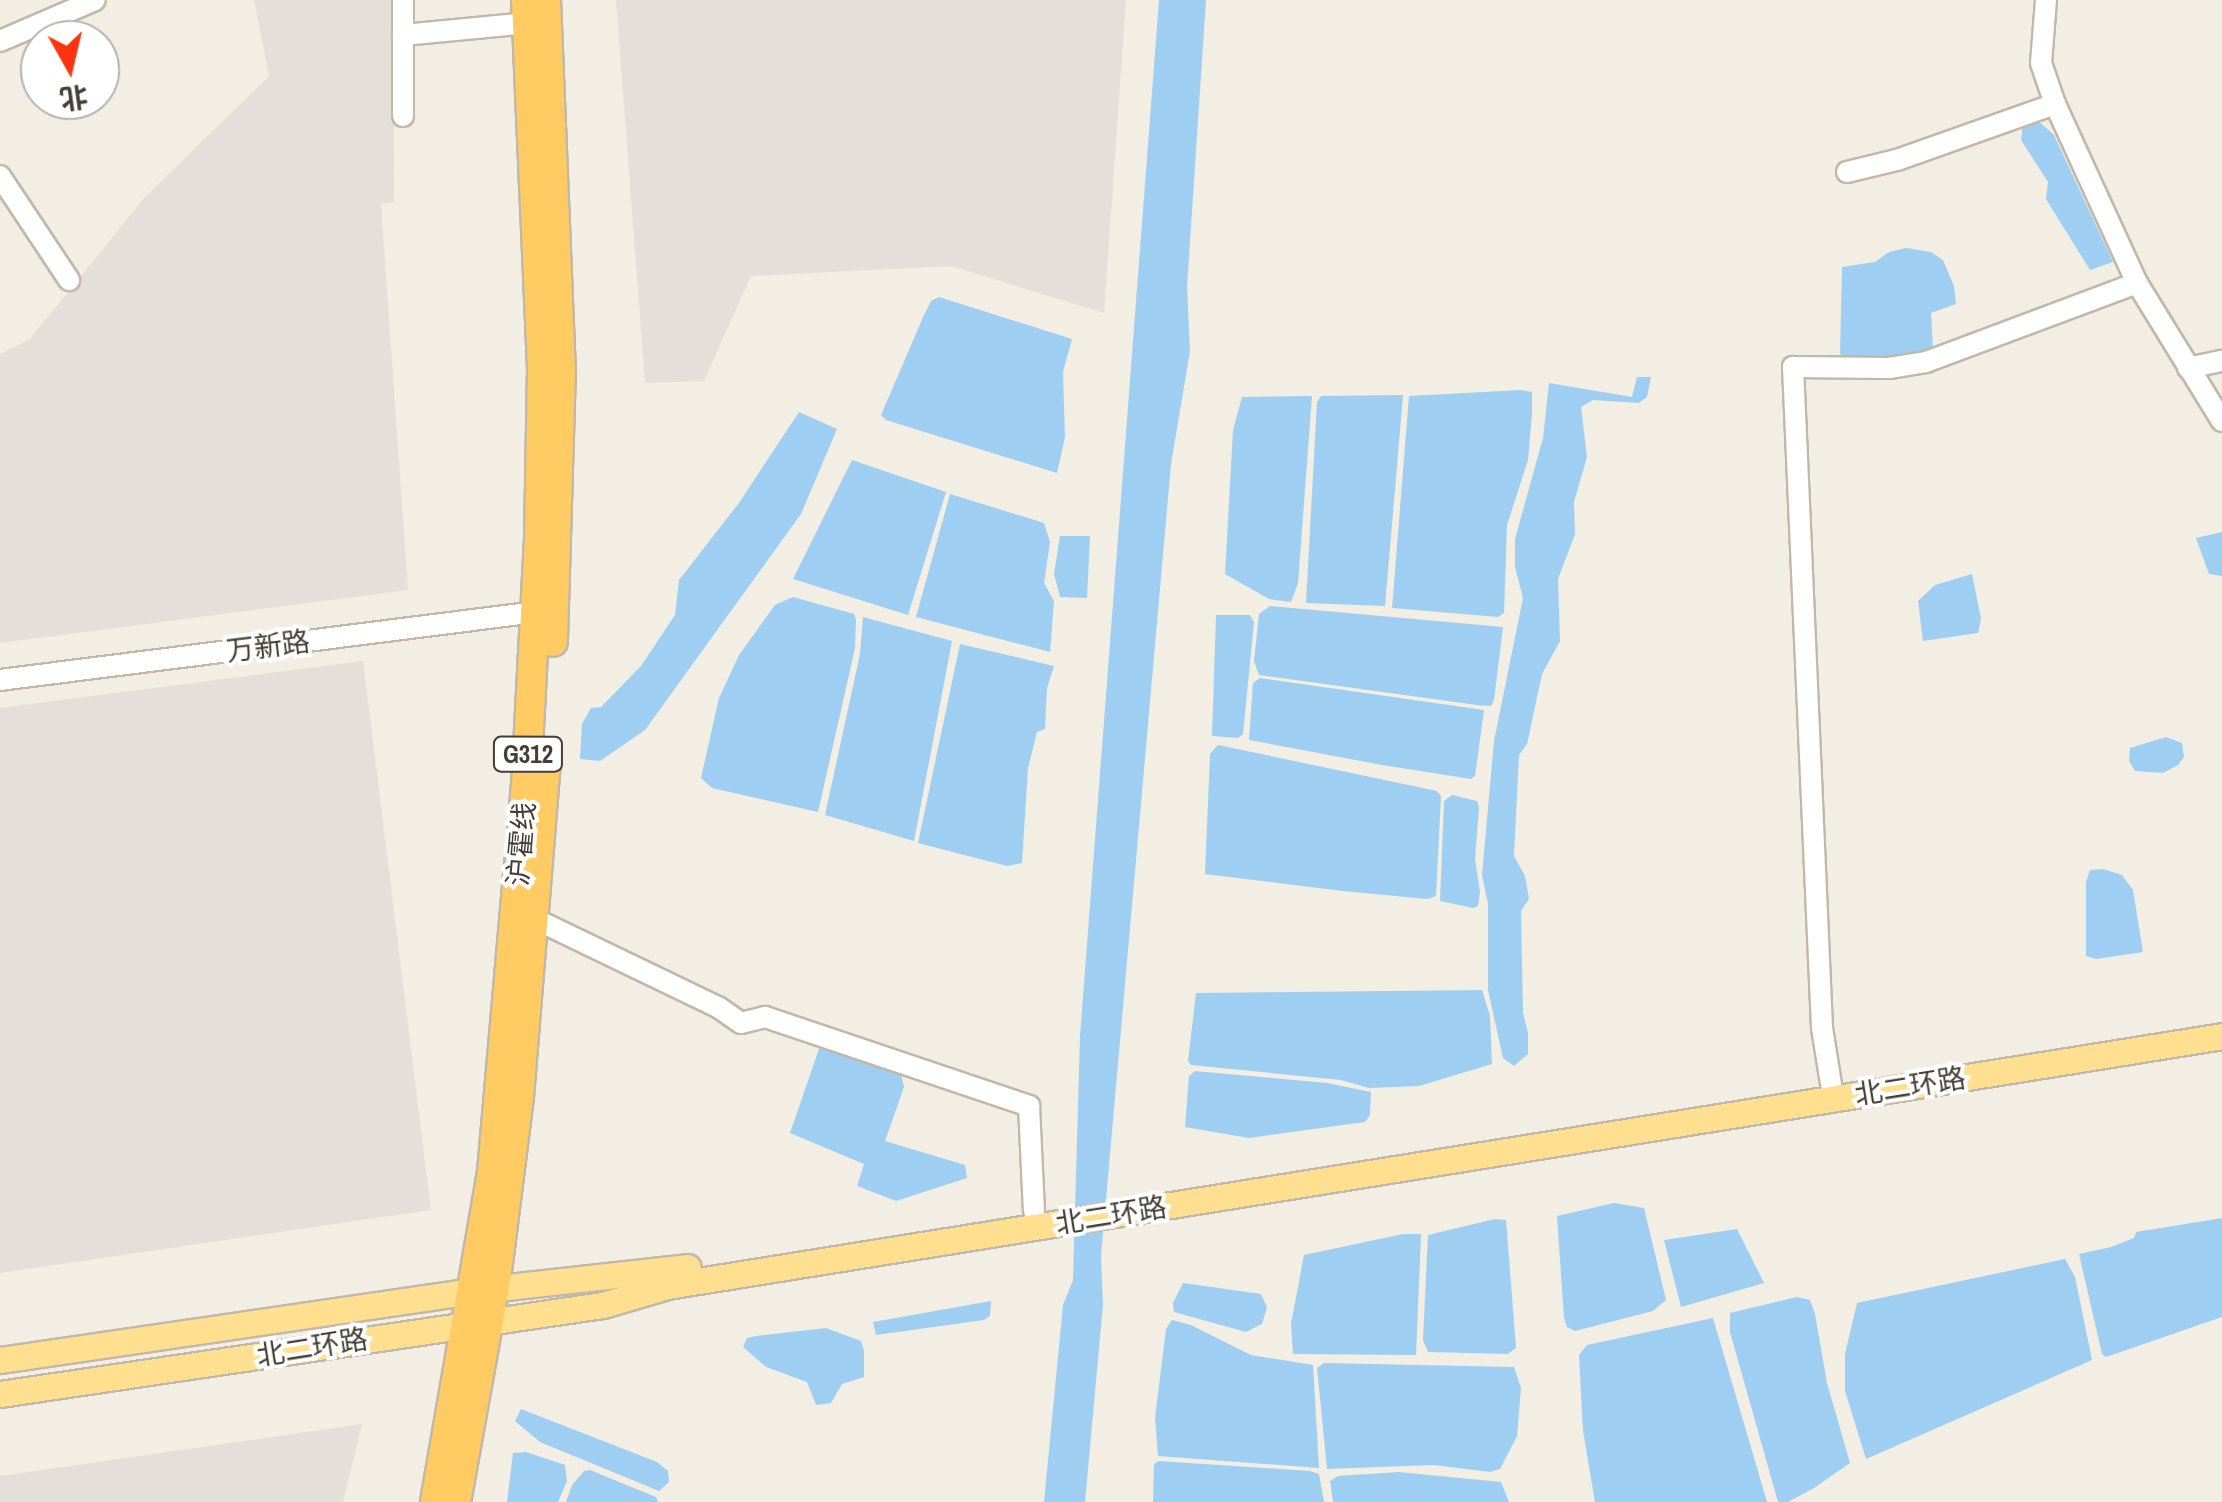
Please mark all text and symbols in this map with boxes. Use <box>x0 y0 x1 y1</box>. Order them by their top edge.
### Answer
north arrow <box>20 20 120 120</box>
text: 北 <box>57 77 90 118</box>
street label: 万新路 <box>224 624 312 668</box>
road number: G312 <box>490 734 566 774</box>
street label: 沪霍线 <box>501 801 541 887</box>
street label: 北二环路 <box>1852 1061 1968 1111</box>
street label: 北二环路 <box>1053 1190 1169 1240</box>
street label: 北二环路 <box>254 1322 370 1372</box>

